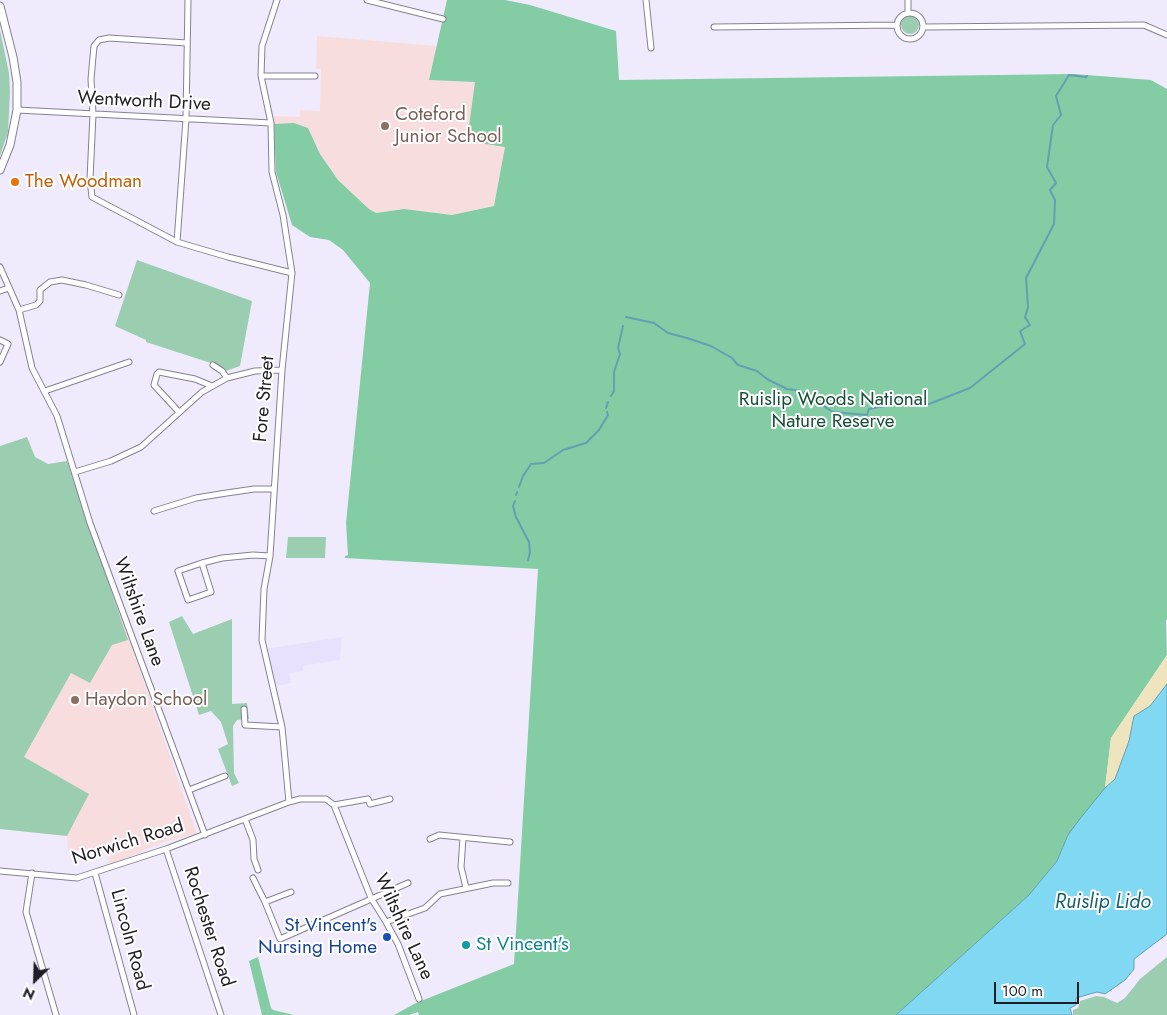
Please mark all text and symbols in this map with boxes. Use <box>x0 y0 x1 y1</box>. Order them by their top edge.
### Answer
street label: Wentworth Drive <box>77 87 211 117</box>
place label: Coteford Junior School <box>395 104 502 148</box>
marker: Coteford Junior School <box>379 120 391 132</box>
place label: The Woodman <box>25 171 142 193</box>
marker: The Woodman <box>9 176 21 188</box>
street label: Fore Street <box>250 355 280 443</box>
park label: Ruislip Woods National Nature Reserve <box>739 389 927 433</box>
street label: Wiltshire Lane <box>108 554 168 670</box>
place label: Haydon School <box>85 689 207 711</box>
marker: Haydon School <box>69 694 81 706</box>
street label: Norwich Road <box>69 815 187 871</box>
street label: Rochester Road <box>178 864 238 990</box>
street label: Wiltshire Lane <box>368 870 438 984</box>
street label: Lincoln Road <box>105 887 153 993</box>
water label: Ruislip Lido <box>1055 891 1151 915</box>
place label: St Vincent's Nursing Home <box>258 915 377 959</box>
marker: St Vincent's Nursing Home <box>381 931 393 943</box>
place label: St Vincent's <box>476 934 569 956</box>
marker: St Vincent's <box>460 939 472 951</box>
north arrow <box>10 955 60 1005</box>
scale bar <box>997 972 1082 1004</box>
text: 100 m <box>1002 980 1043 1002</box>
text: N <box>20 982 38 1005</box>

